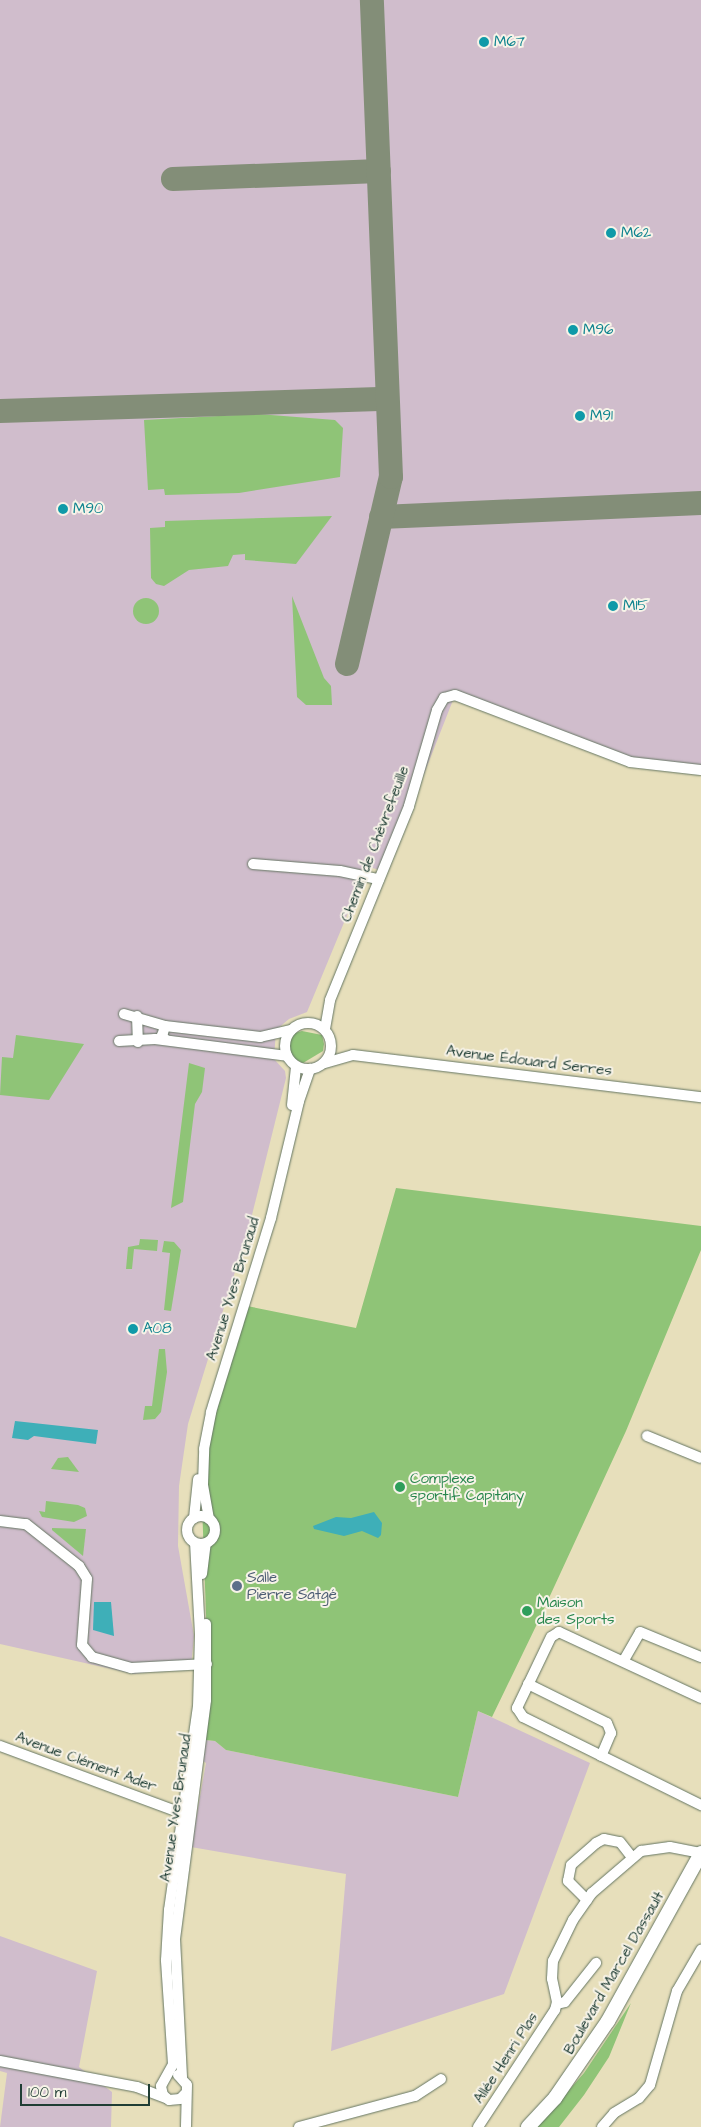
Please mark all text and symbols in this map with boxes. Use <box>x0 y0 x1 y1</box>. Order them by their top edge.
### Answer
place label: M67 <box>494 33 525 51</box>
marker: M67 <box>478 36 490 48</box>
place label: M62 <box>621 224 651 242</box>
marker: M62 <box>605 227 617 239</box>
place label: M96 <box>583 321 613 339</box>
marker: M96 <box>567 324 579 336</box>
place label: M91 <box>590 407 613 425</box>
marker: M91 <box>574 410 586 422</box>
place label: M90 <box>73 500 103 518</box>
marker: M90 <box>57 503 69 515</box>
place label: M15 <box>623 597 648 615</box>
marker: M15 <box>607 600 619 612</box>
street label: Chemin de Chèvrefeuille <box>337 764 413 924</box>
street label: Avenue Édouard Serres <box>445 1042 613 1080</box>
street label: Avenue Yves Brunaud <box>203 1215 263 1363</box>
place label: A08 <box>143 1320 172 1338</box>
marker: A08 <box>127 1323 139 1335</box>
place label: Complexe sportif Capitany <box>410 1469 524 1504</box>
marker: Complexe sportif Capitany <box>394 1481 406 1493</box>
place label: Salle Pierre Satgé <box>247 1568 337 1603</box>
marker: Salle Pierre Satgé <box>231 1580 243 1592</box>
place label: Maison des Sports <box>537 1593 615 1628</box>
marker: Maison des Sports <box>521 1605 533 1617</box>
street label: Avenue Clément Ader <box>13 1728 159 1796</box>
street label: Avenue Yves Brunaud <box>157 1733 195 1883</box>
street label: Boulevard Marcel Dassault <box>560 1888 668 2058</box>
street label: Allée Henri Plas <box>470 2009 542 2107</box>
scale bar <box>22 2074 152 2106</box>
text: 100 m <box>28 2082 67 2103</box>

